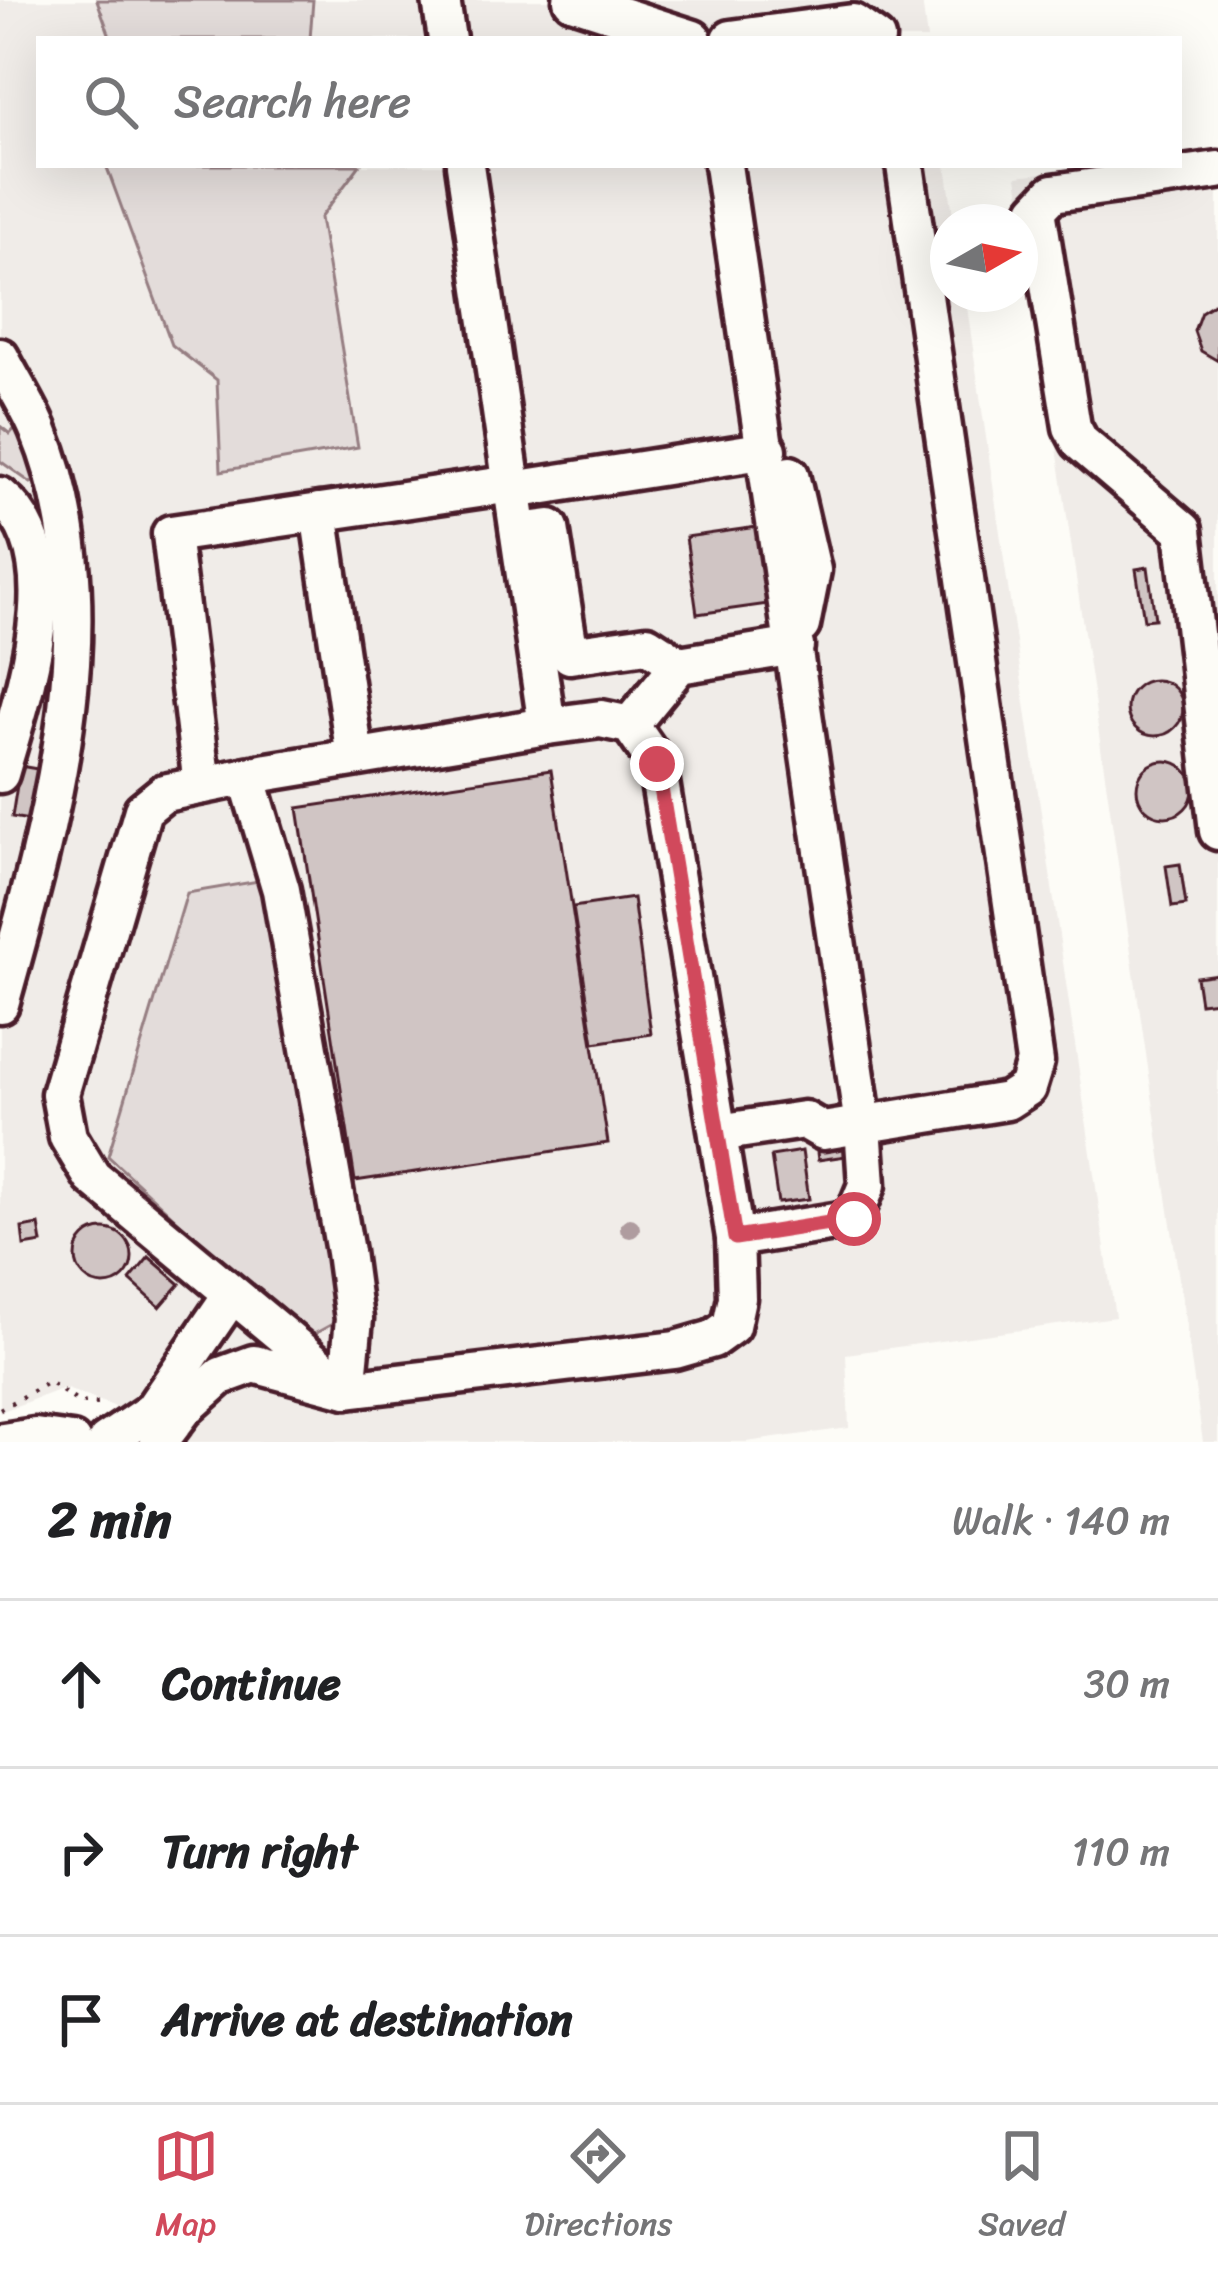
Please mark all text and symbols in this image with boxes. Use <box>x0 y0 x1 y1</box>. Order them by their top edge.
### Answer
search box <box>36 36 1182 168</box>
text: Search here <box>174 62 411 142</box>
icon: search <box>78 69 144 135</box>
north arrow <box>930 204 1038 312</box>
route end <box>630 737 684 791</box>
route start <box>827 1192 881 1246</box>
text: 2 min <box>48 1475 171 1565</box>
text: Walk · 140 m <box>952 1486 1170 1555</box>
text: Continue <box>162 1644 341 1724</box>
text: 30 m <box>1084 1649 1170 1718</box>
icon: ahead <box>48 1651 114 1717</box>
text: Turn right <box>162 1812 357 1892</box>
text: 110 m <box>1072 1817 1170 1886</box>
icon: right <box>48 1819 114 1885</box>
text: Arrive at destination <box>162 1980 572 2060</box>
icon: arrive <box>48 1987 114 2053</box>
tab: Map <box>153 2123 219 2253</box>
tab: Directions <box>525 2123 672 2253</box>
tab: Saved <box>978 2123 1065 2253</box>

